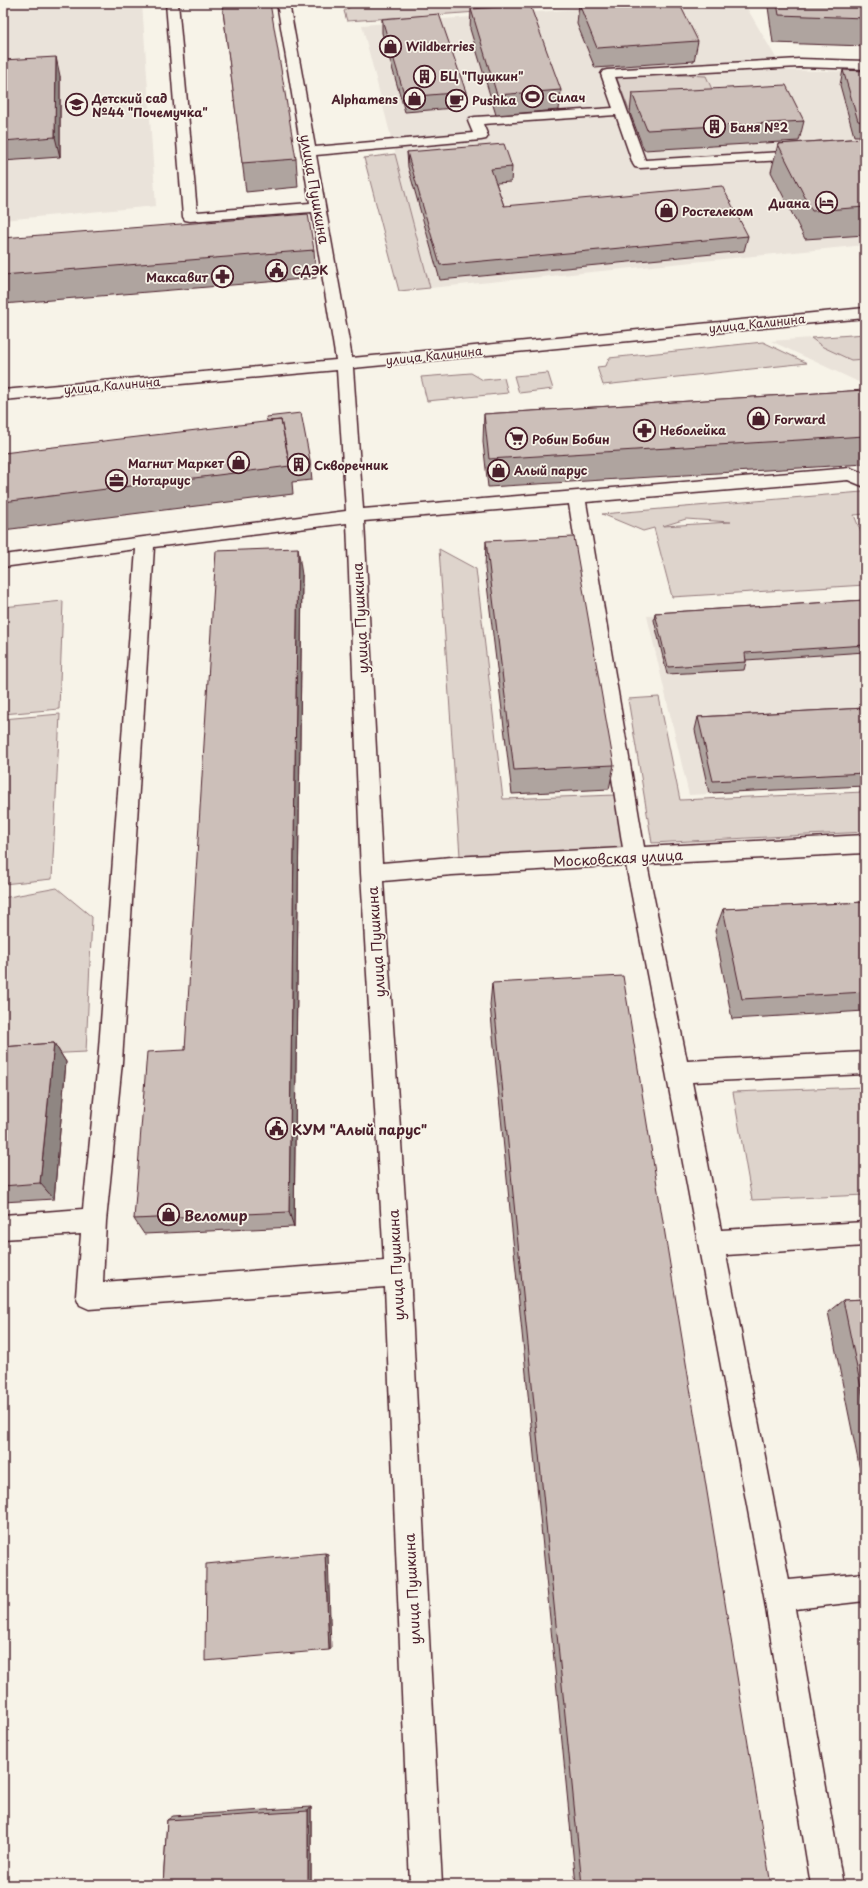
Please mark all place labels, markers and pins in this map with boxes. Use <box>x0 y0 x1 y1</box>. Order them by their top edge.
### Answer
shop icon: Wildberries <box>378 33 404 59</box>
place label: Wildberries <box>406 37 475 55</box>
building icon: БЦ "Пушкин" <box>412 63 438 89</box>
place label: БЦ "Пушкин" <box>440 67 524 85</box>
sports icon: Силач <box>519 84 545 110</box>
shop icon: Alphamens <box>401 86 427 112</box>
cafe icon: Pushka <box>443 87 469 113</box>
place label: Силач <box>548 88 585 106</box>
place label: Детский сад №44 "Почемучка" <box>91 89 208 121</box>
place label: Alphamens <box>331 90 398 108</box>
place label: Pushka <box>472 91 517 109</box>
school or university icon: Детский сад №44 "Почемучка" <box>63 92 89 118</box>
building icon: Баня №2 <box>701 114 727 140</box>
place label: Баня №2 <box>730 118 789 136</box>
hotel icon: Диана <box>813 190 839 216</box>
place label: Диана <box>768 194 811 212</box>
shop icon: Ростелеком <box>654 198 680 224</box>
place label: Ростелеком <box>682 202 753 220</box>
public building icon: СДЭК <box>263 257 289 283</box>
place label: СДЭК <box>292 261 328 279</box>
pharmacy icon: Максавит <box>210 264 236 290</box>
place label: Максавит <box>146 268 209 286</box>
shop icon: Forward <box>746 406 772 432</box>
place label: Forward <box>774 410 826 428</box>
pharmacy icon: Неболейка <box>631 417 657 443</box>
place label: Неболейка <box>660 421 726 439</box>
supermarket icon: Робин Бобин <box>503 426 529 452</box>
place label: Робин Бобин <box>532 430 609 448</box>
shop icon: Магнит Маркет <box>226 450 252 476</box>
building icon: Скворечник <box>285 452 311 478</box>
place label: Магнит Маркет <box>128 454 225 472</box>
place label: Скворечник <box>314 456 389 474</box>
shop icon: Алый парус <box>485 457 511 483</box>
place label: Алый парус <box>513 461 588 479</box>
office icon: Нотариус <box>104 467 130 493</box>
place label: Нотариус <box>132 471 191 489</box>
public building icon: КУМ "Алый парус" <box>263 1116 289 1142</box>
place label: КУМ "Алый парус" <box>292 1119 427 1140</box>
shop icon: Веломир <box>155 1202 181 1228</box>
place label: Веломир <box>184 1205 248 1226</box>

